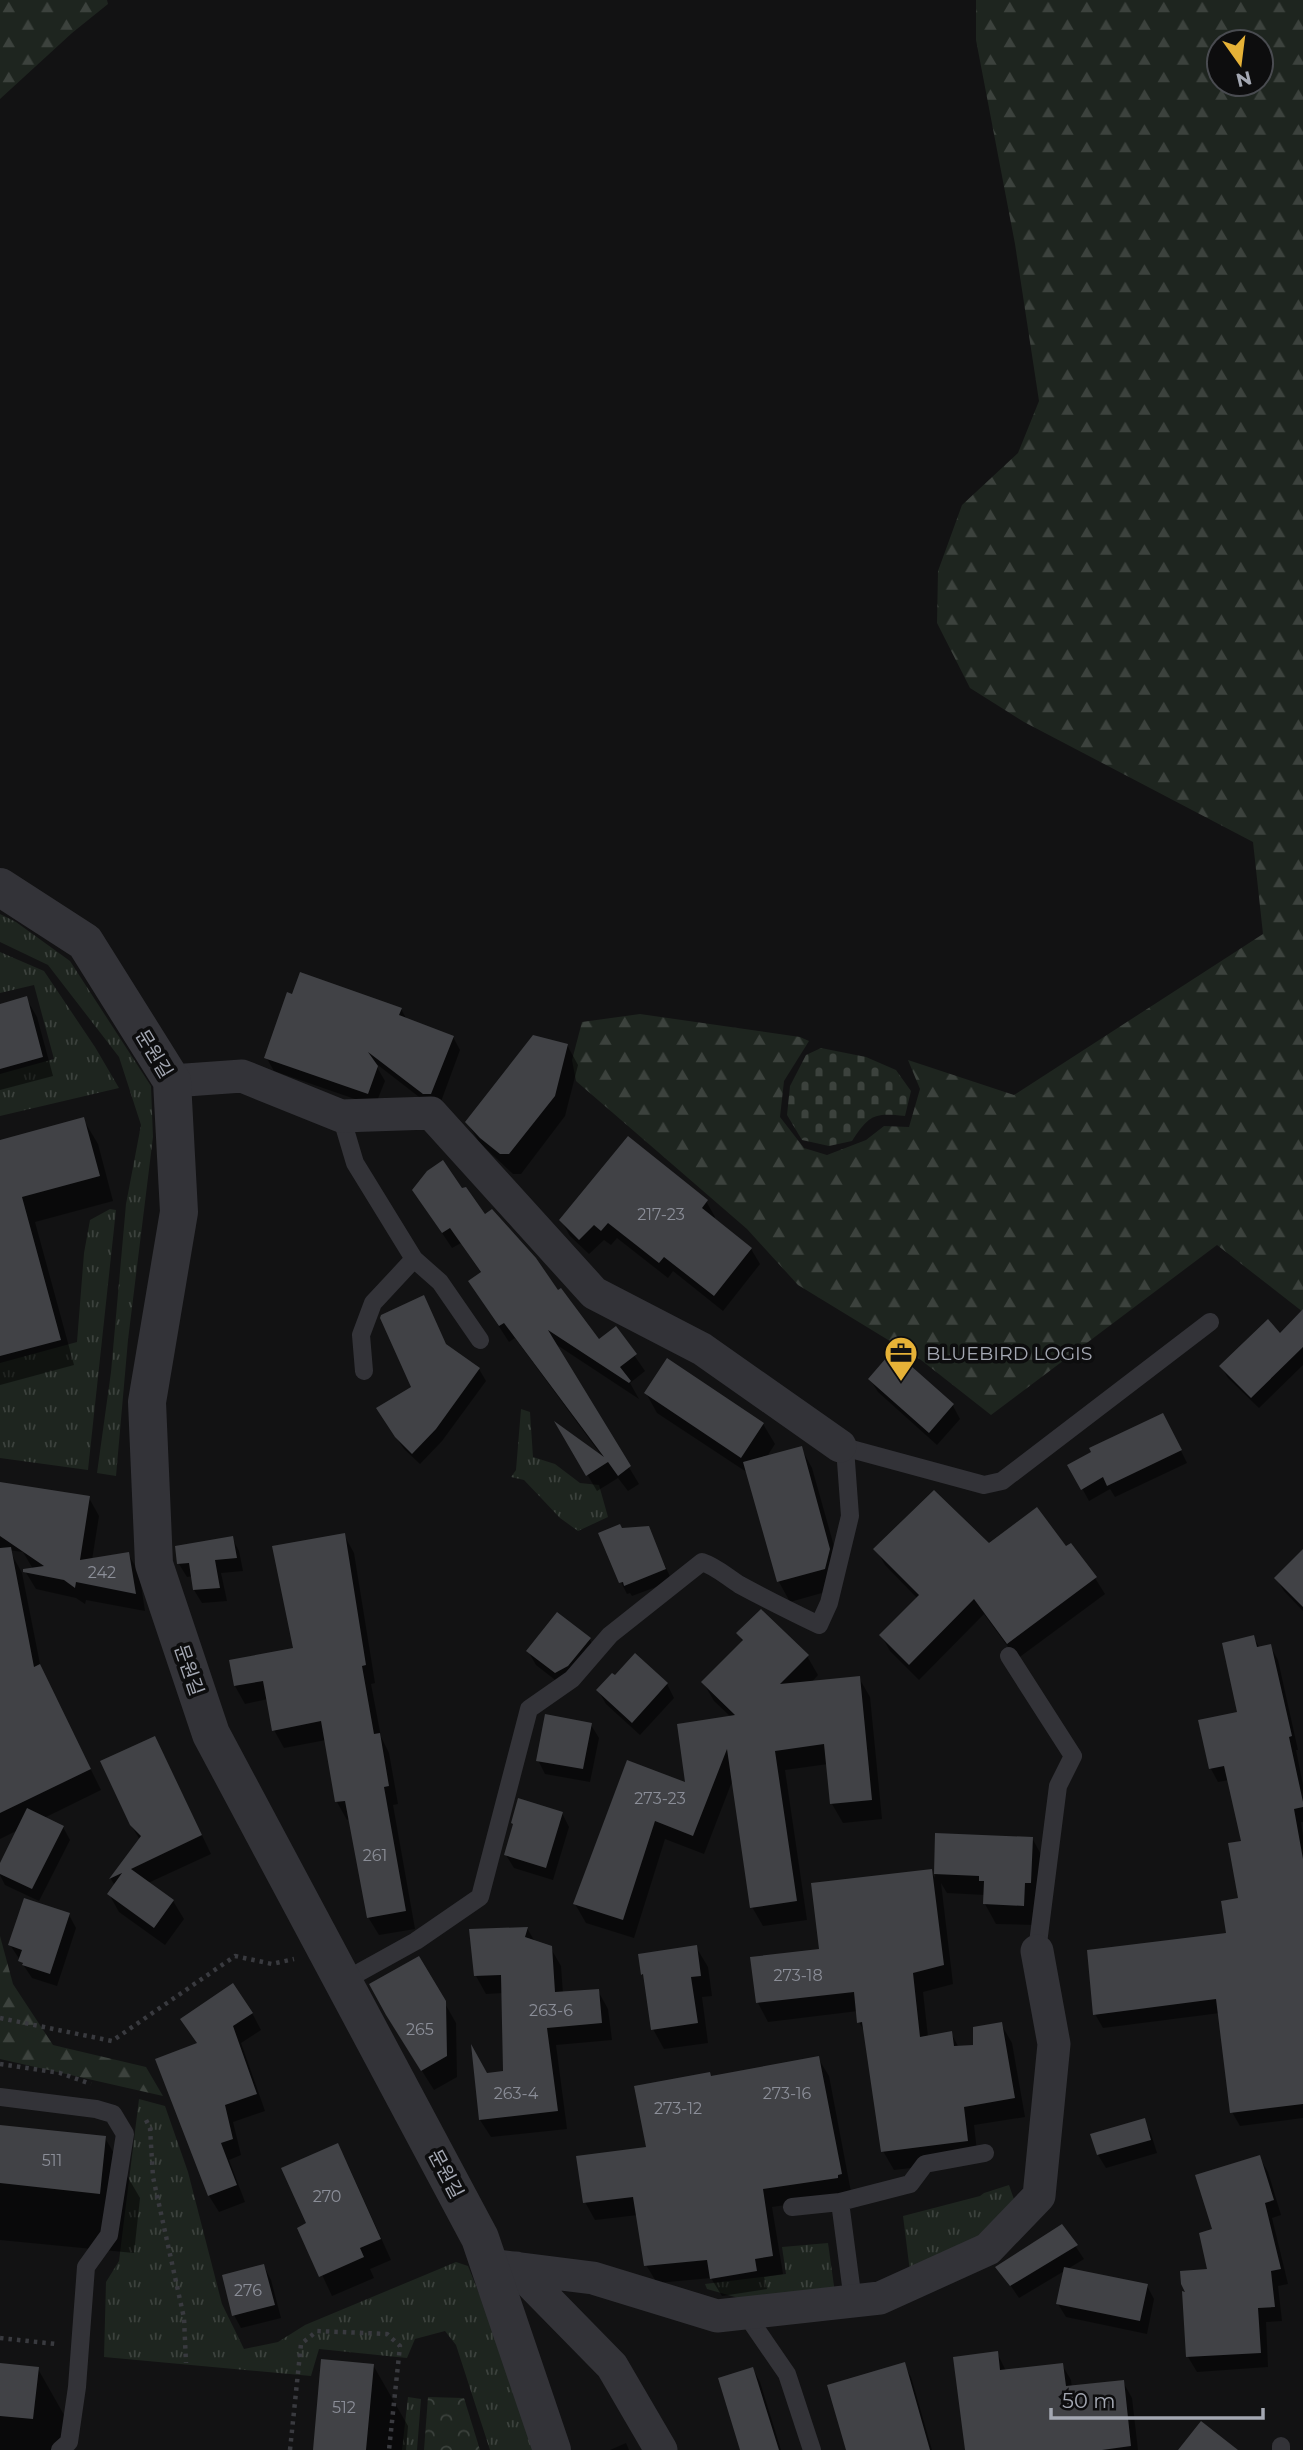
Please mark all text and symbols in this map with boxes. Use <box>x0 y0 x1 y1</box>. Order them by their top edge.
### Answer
north arrow <box>1205 28 1275 98</box>
text: N <box>1234 66 1254 92</box>
street label: 문원길 <box>131 1026 177 1082</box>
house number: 217-23 <box>637 1205 685 1224</box>
office icon: BLUEBIRD LOGIS <box>882 1334 920 1383</box>
place label: BLUEBIRD LOGIS <box>926 1342 1093 1365</box>
house number: 242 <box>88 1563 116 1582</box>
street label: 문원길 <box>170 1641 208 1699</box>
house number: 273-23 <box>634 1789 686 1808</box>
house number: 261 <box>363 1846 387 1865</box>
house number: 273-18 <box>773 1966 823 1985</box>
house number: 263-6 <box>529 2001 573 2020</box>
house number: 265 <box>406 2020 434 2039</box>
house number: 263-4 <box>494 2084 539 2103</box>
house number: 273-16 <box>763 2084 812 2103</box>
house number: 273-12 <box>654 2099 702 2118</box>
street label: 문원길 <box>424 2145 468 2203</box>
house number: 511 <box>42 2151 62 2170</box>
house number: 270 <box>313 2187 341 2206</box>
house number: 276 <box>234 2281 262 2300</box>
scale bar <box>1051 2376 1263 2420</box>
text: 50 m <box>1062 2388 1116 2413</box>
house number: 512 <box>332 2398 356 2417</box>

